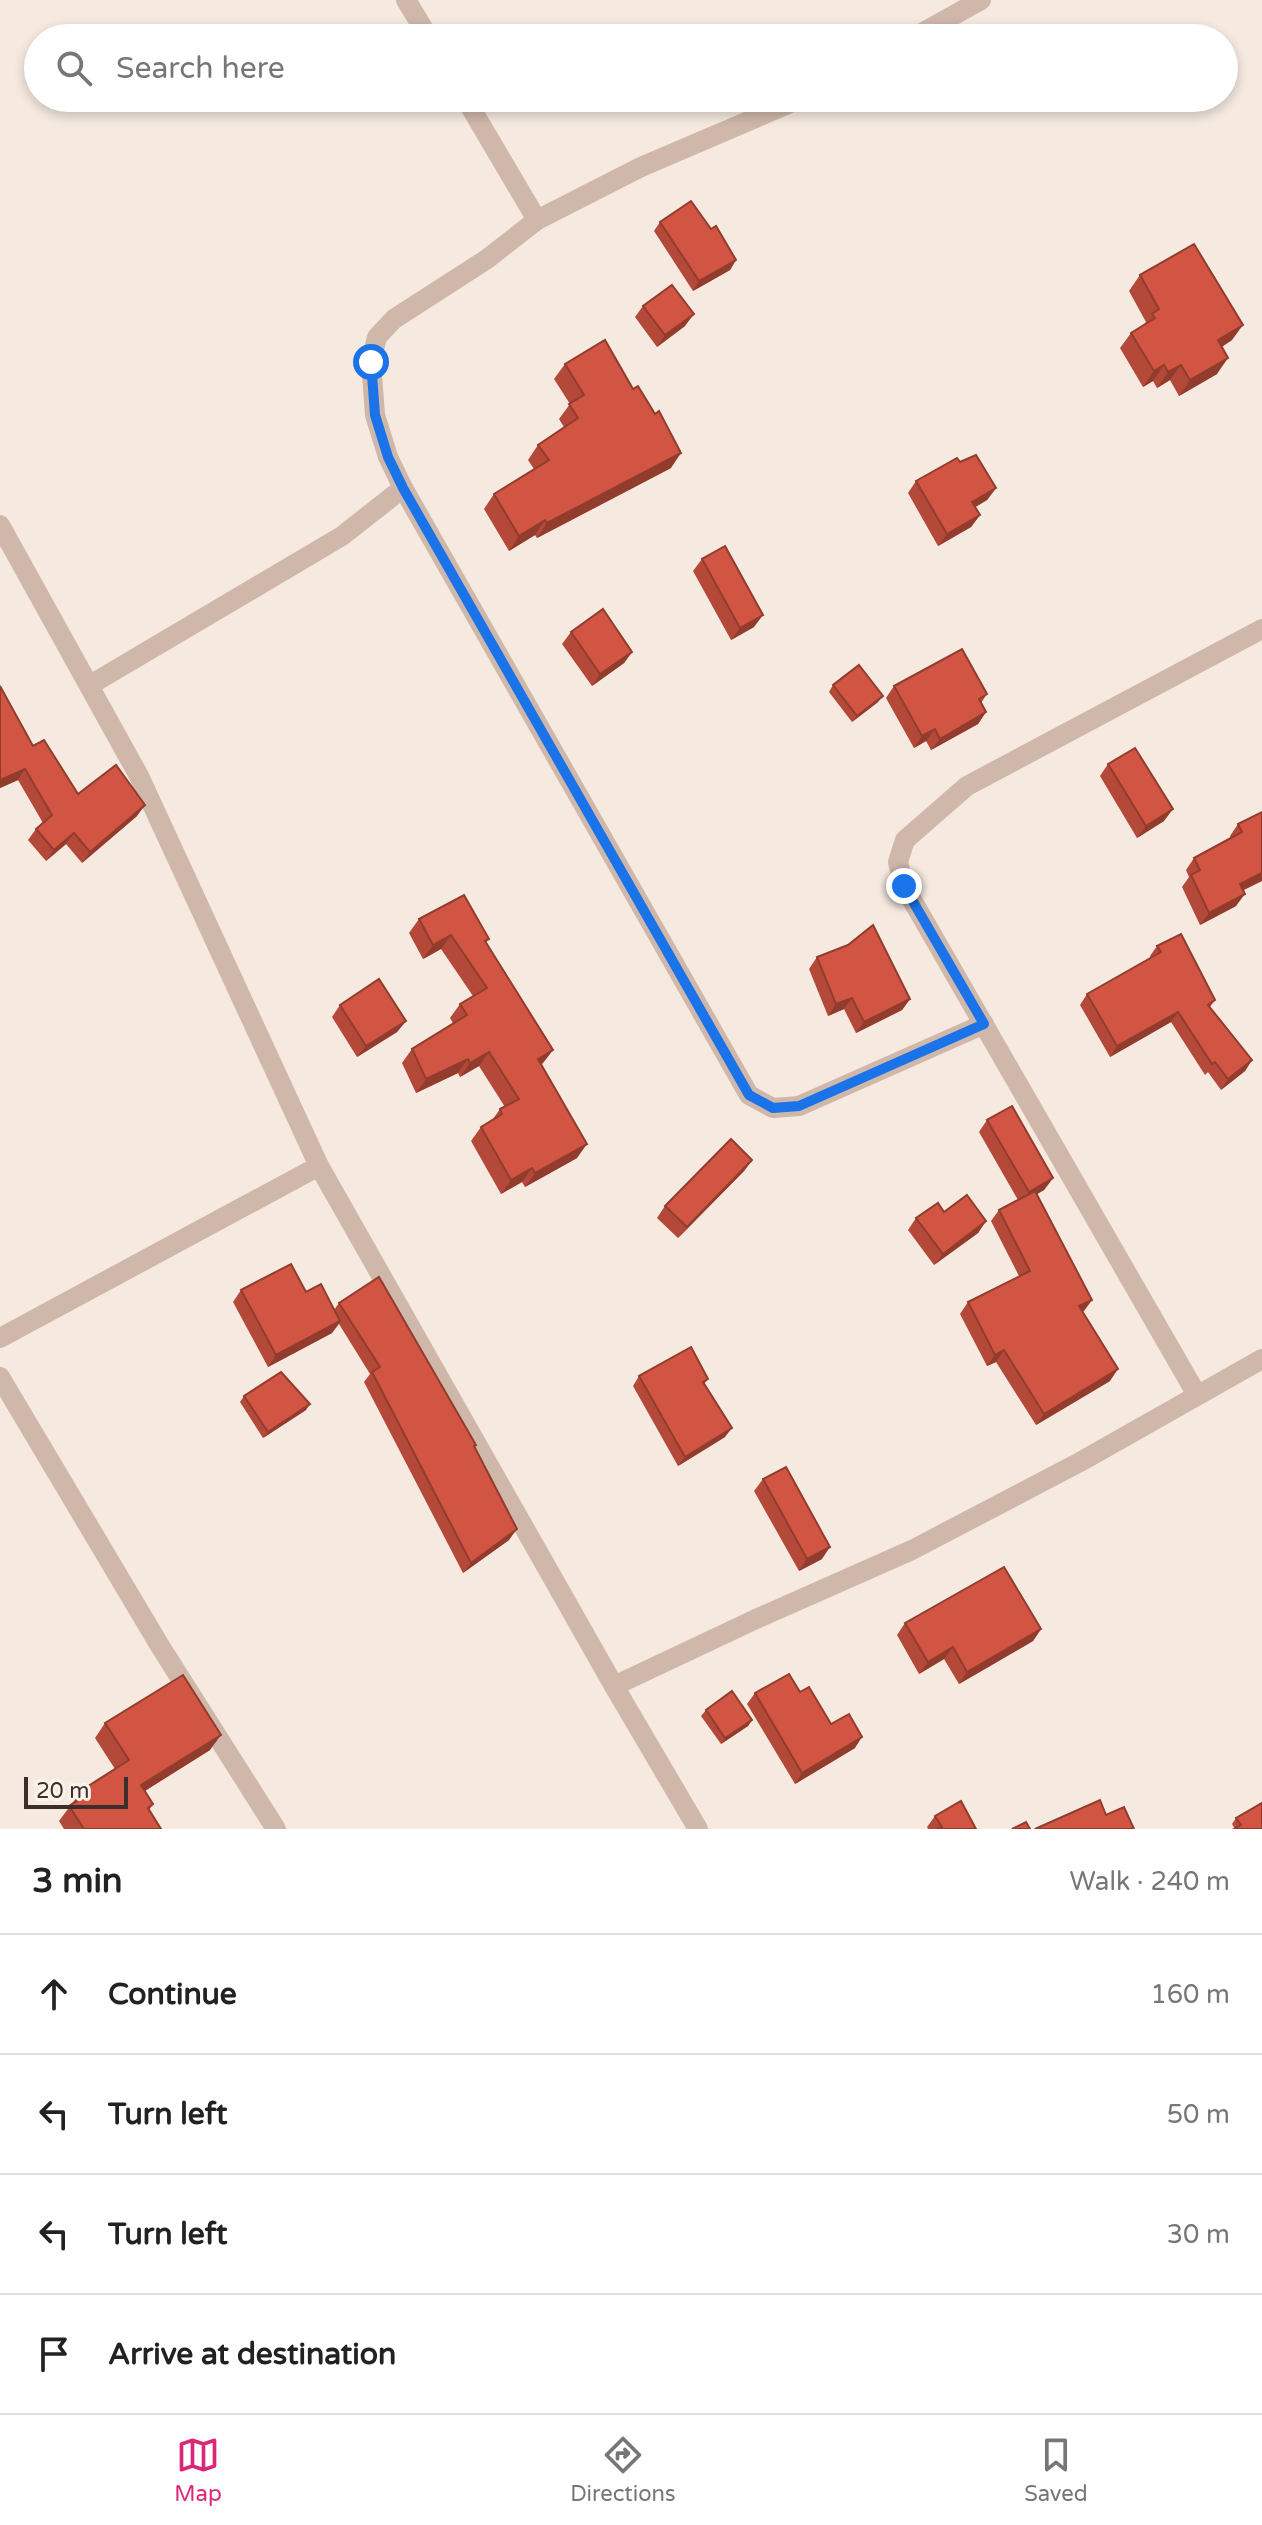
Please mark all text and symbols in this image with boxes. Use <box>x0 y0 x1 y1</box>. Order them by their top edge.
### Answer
search box <box>24 24 1238 112</box>
icon: search <box>52 46 96 90</box>
text: Search here <box>116 50 285 87</box>
route start <box>353 344 389 380</box>
route end <box>886 868 922 904</box>
scale bar <box>24 1773 128 1809</box>
text: 20 m <box>36 1778 90 1804</box>
text: 3 min <box>32 1861 123 1902</box>
text: Walk · 240 m <box>1070 1866 1230 1897</box>
icon: ahead <box>32 1972 76 2016</box>
text: Continue <box>108 1976 237 2013</box>
text: 160 m <box>1150 1979 1230 2010</box>
icon: left <box>32 2092 76 2136</box>
text: Turn left <box>108 2096 227 2133</box>
text: 50 m <box>1167 2099 1230 2130</box>
icon: left <box>32 2212 76 2256</box>
text: Turn left <box>108 2216 227 2253</box>
text: 30 m <box>1167 2219 1230 2250</box>
icon: arrive <box>32 2332 76 2376</box>
text: Arrive at destination <box>108 2336 396 2373</box>
tab: Map <box>174 2433 222 2507</box>
tab: Directions <box>570 2433 676 2507</box>
tab: Saved <box>1024 2433 1088 2507</box>

